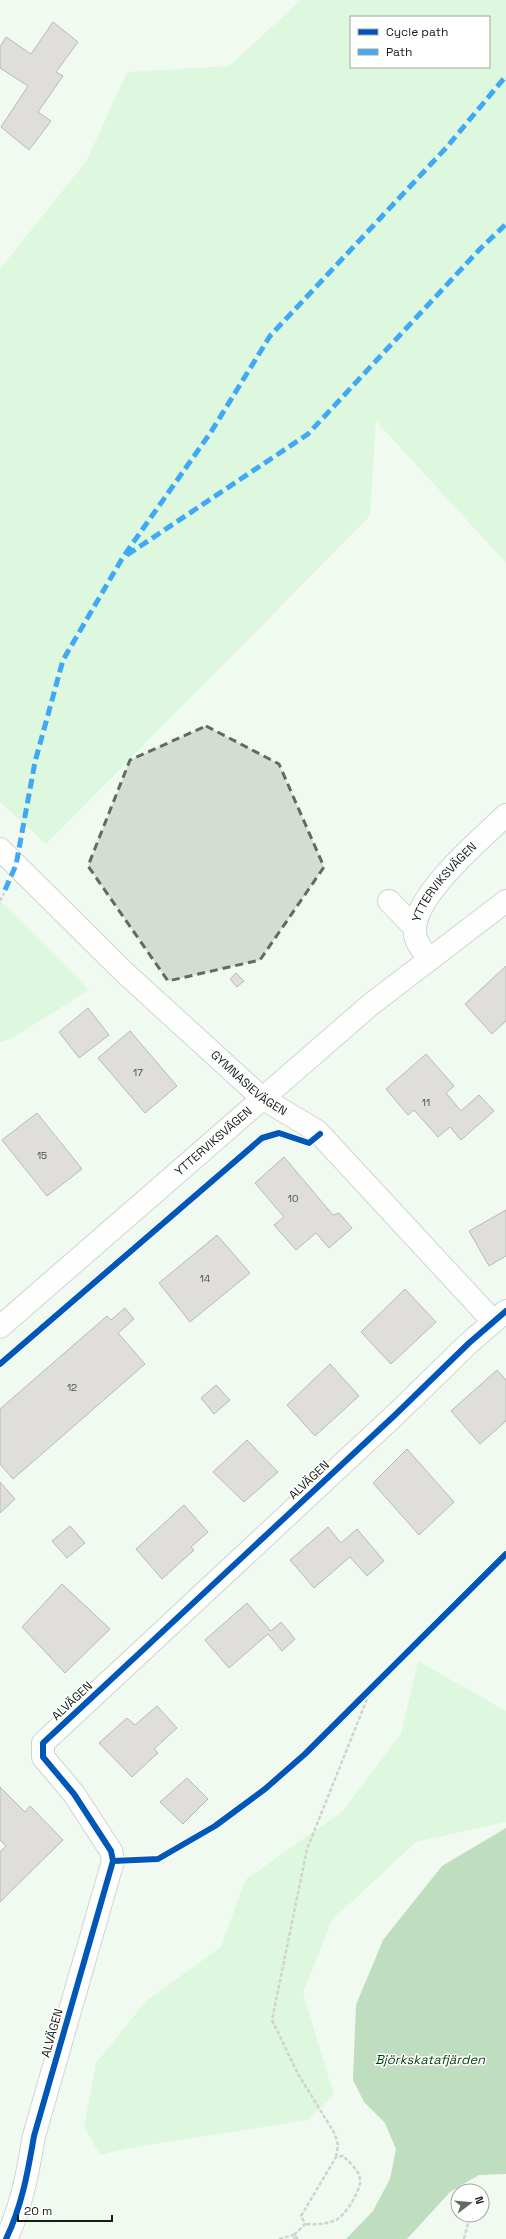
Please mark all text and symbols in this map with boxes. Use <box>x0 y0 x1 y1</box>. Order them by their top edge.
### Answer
legend <box>350 16 490 68</box>
text: Cycle path <box>386 24 448 40</box>
text: Path <box>386 44 412 60</box>
street label: YTTERVIKSVÄGEN <box>408 839 480 924</box>
street label: GYMNASIEVÄGEN <box>207 1047 290 1119</box>
house number: 17 <box>133 1066 143 1079</box>
house number: 11 <box>422 1096 430 1109</box>
street label: YTTERVIKSVÄGEN <box>171 1103 255 1179</box>
house number: 15 <box>37 1149 47 1162</box>
house number: 10 <box>288 1192 298 1205</box>
house number: 14 <box>200 1272 210 1285</box>
house number: 12 <box>67 1381 77 1394</box>
street label: ALVÄGEN <box>285 1457 333 1503</box>
street label: ALVÄGEN <box>48 1678 96 1724</box>
street label: ALVÄGEN <box>37 2007 67 2059</box>
water label: Björkskatafjärden <box>375 2051 486 2068</box>
north arrow <box>450 2183 490 2223</box>
text: N <box>472 2195 487 2206</box>
scale bar <box>18 2197 112 2223</box>
text: 20 m <box>24 2203 52 2219</box>

